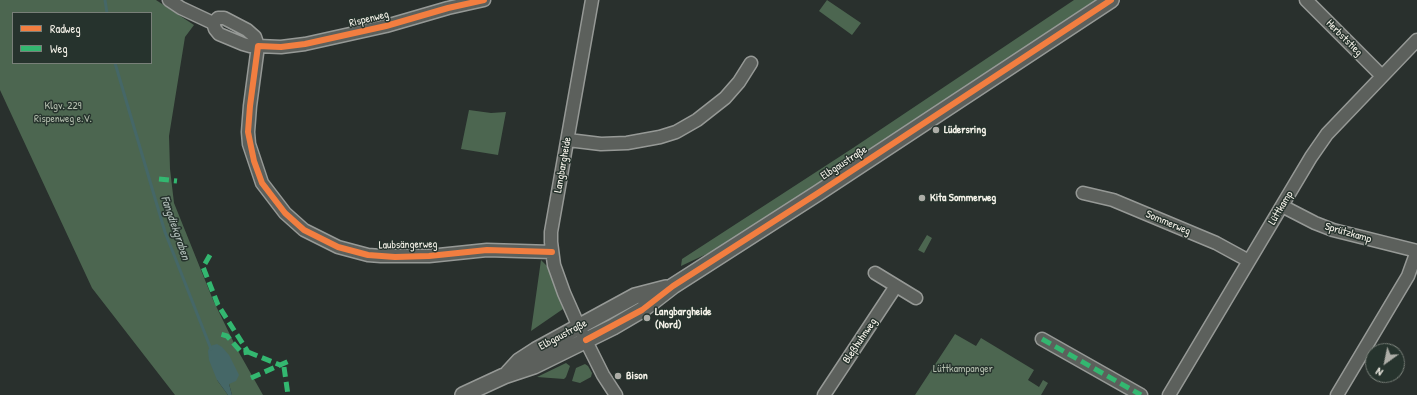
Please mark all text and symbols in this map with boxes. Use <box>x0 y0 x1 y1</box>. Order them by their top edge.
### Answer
street label: Rispenweg <box>348 8 390 30</box>
legend <box>12 12 152 64</box>
street label: Herbststieg <box>1323 17 1365 59</box>
text: Radweg <box>50 20 81 37</box>
text: Weg <box>50 40 68 57</box>
park label: Klgv. 229 Rispenweg e.V. <box>34 99 92 125</box>
place label: Lüdersring <box>944 123 986 137</box>
marker: Lüdersring <box>931 125 941 135</box>
street label: Langbargheide <box>552 136 574 194</box>
street label: Elbgaustraße <box>818 143 870 183</box>
street label: Lüttkamp <box>1266 189 1296 227</box>
place label: Kita Sommerweg <box>930 191 996 205</box>
marker: Kita Sommerweg <box>917 193 927 203</box>
water label: Fangdiekgraben <box>157 194 193 262</box>
street label: Sommerweg <box>1144 208 1192 238</box>
street label: Sprützkamp <box>1323 220 1373 246</box>
street label: Laubsängerweg <box>379 238 437 252</box>
place label: Langbargheide (Nord) <box>655 305 711 331</box>
marker: Langbargheide (Nord) <box>642 313 652 323</box>
street label: Bleßhuhnweg <box>840 316 880 366</box>
street label: Elbgaustraße <box>537 317 589 353</box>
north arrow <box>1365 343 1405 383</box>
park label: Lüttkampanger <box>933 362 993 376</box>
text: N <box>1373 365 1385 380</box>
place label: Bison <box>626 369 648 383</box>
marker: Bison <box>613 371 623 381</box>

